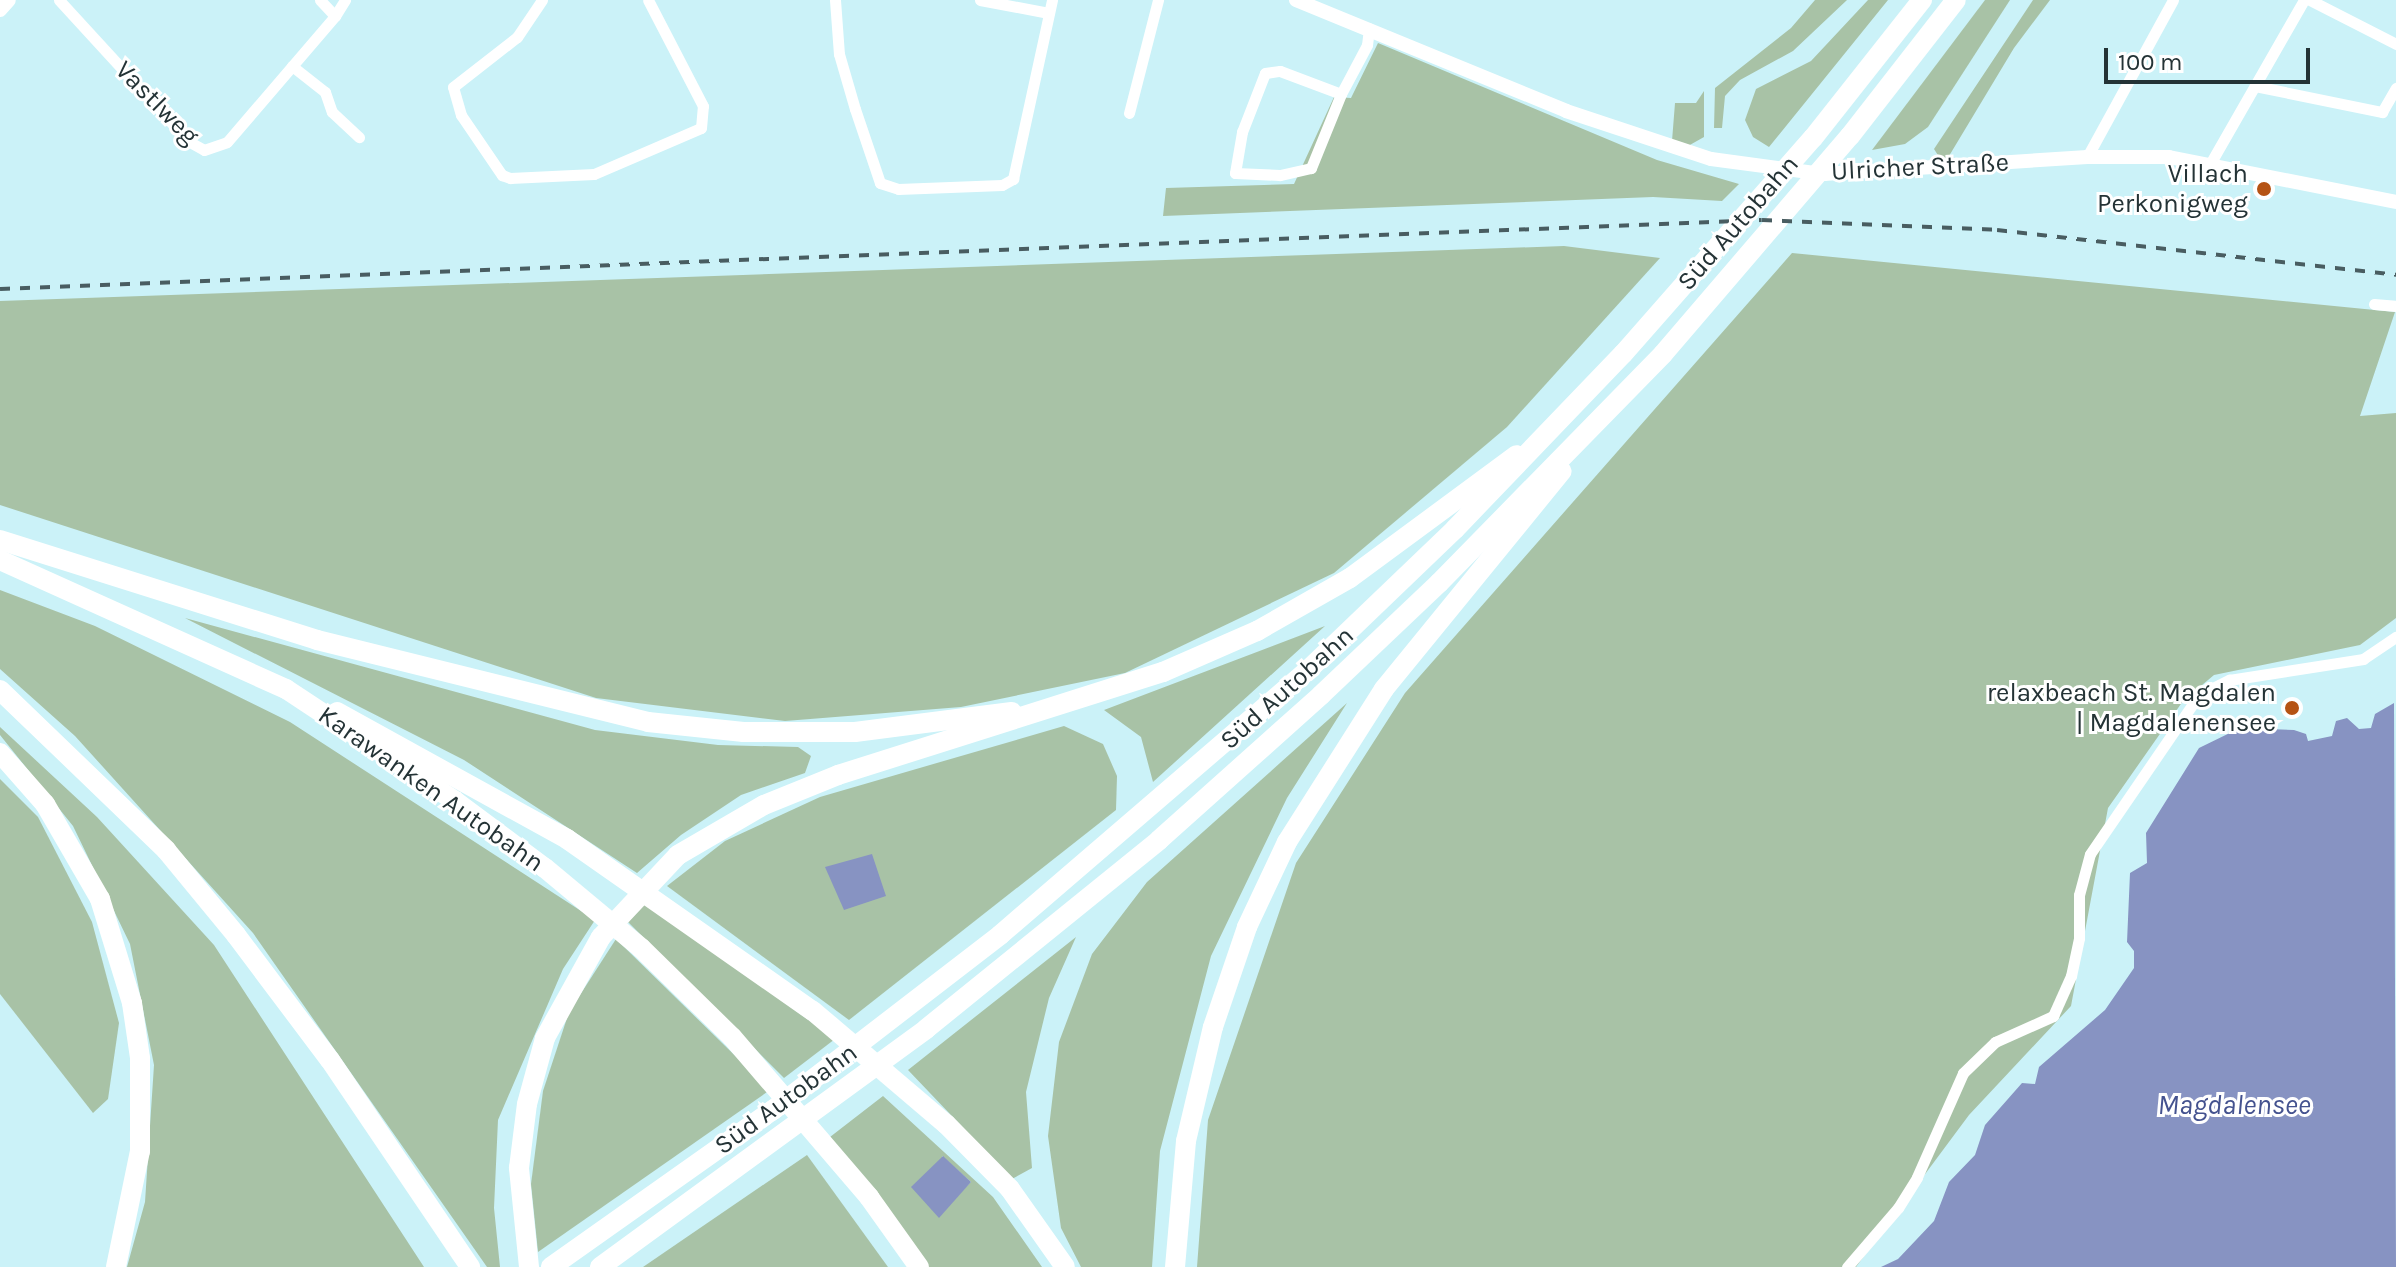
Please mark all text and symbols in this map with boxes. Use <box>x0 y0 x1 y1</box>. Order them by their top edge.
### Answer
scale bar <box>2108 32 2314 82</box>
text: 100 m <box>2118 48 2183 76</box>
street label: Vastlweg <box>109 55 205 151</box>
street label: Ulricher Straße <box>1830 147 2010 187</box>
street label: Süd Autobahn <box>1671 149 1805 297</box>
place label: Villach Perkonigweg <box>2097 158 2248 220</box>
marker: Villach Perkonigweg <box>2255 180 2273 198</box>
street label: Süd Autobahn <box>1214 620 1360 756</box>
place label: relaxbeach St. Magdalen | Magdalenensee <box>1987 677 2276 738</box>
street label: Karawanken Autobahn <box>312 699 550 879</box>
marker: relaxbeach St. Magdalen | Magdalenensee <box>2283 699 2301 717</box>
street label: Süd Autobahn <box>709 1037 863 1161</box>
water label: Magdalensee <box>2157 1088 2311 1122</box>

